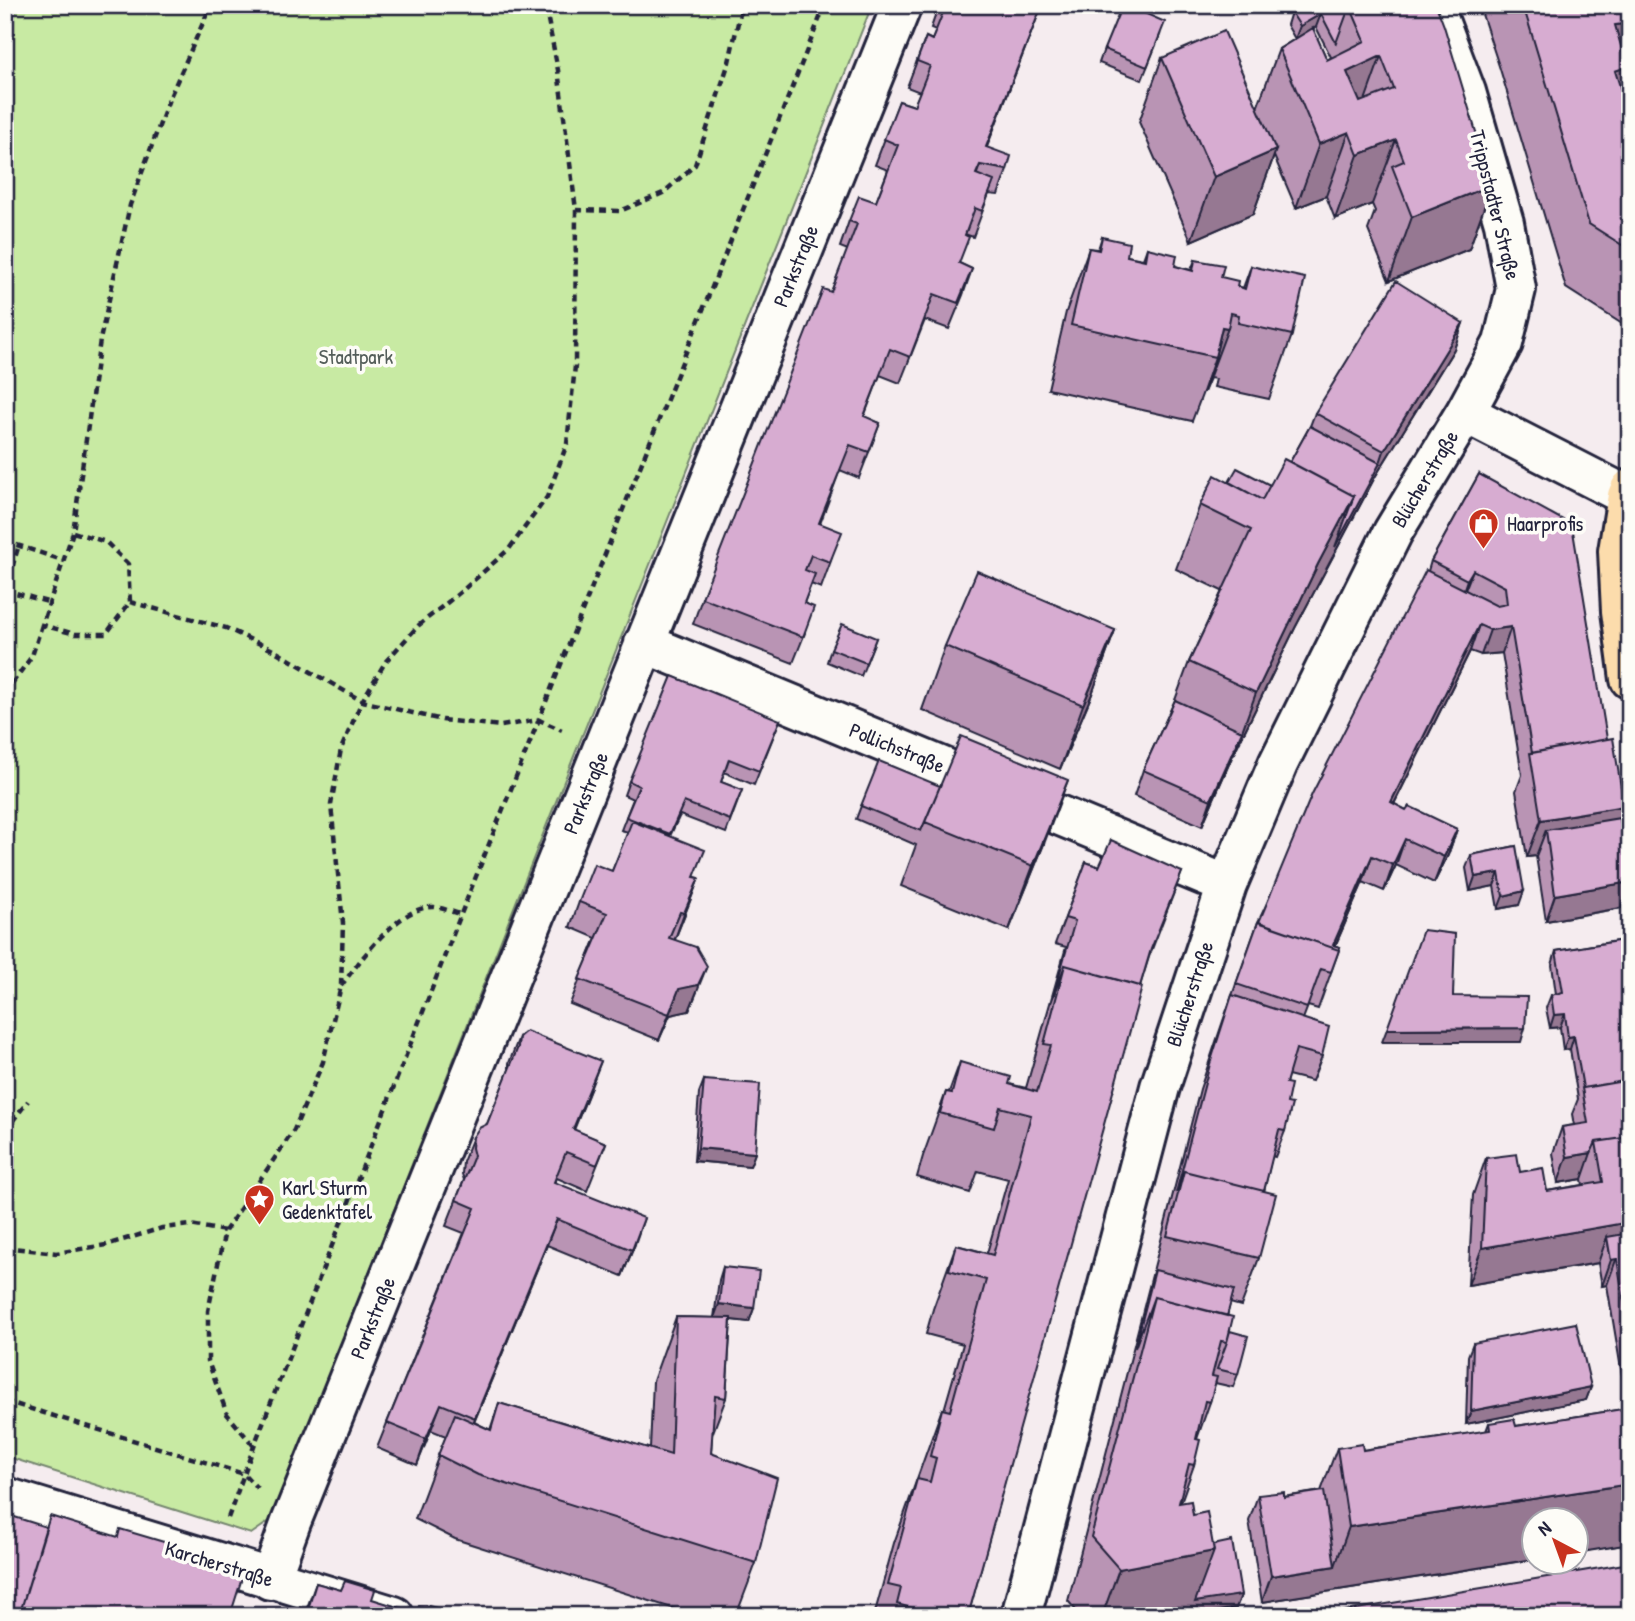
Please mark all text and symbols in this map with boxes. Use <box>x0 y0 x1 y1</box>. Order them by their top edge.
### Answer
street label: Trippstadter Straße <box>1463 127 1528 283</box>
street label: Parkstraße <box>766 220 825 311</box>
park label: Stadtpark <box>319 342 394 371</box>
street label: Blücherstraße <box>1384 424 1465 533</box>
shop icon: Haarprofis <box>1467 507 1501 551</box>
place label: Haarprofis <box>1507 509 1583 538</box>
street label: Pollichstraße <box>845 715 949 780</box>
street label: Parkstraße <box>556 747 615 838</box>
street label: Blücherstraße <box>1159 937 1220 1050</box>
place label: Karl Sturm Gedenktafel <box>282 1173 373 1226</box>
place icon: Karl Sturm Gedenktafel <box>242 1183 276 1227</box>
street label: Parkstraße <box>343 1272 402 1363</box>
north arrow <box>1520 1506 1590 1576</box>
text: N <box>1532 1515 1556 1541</box>
street label: Karcherstraße <box>161 1533 277 1594</box>

